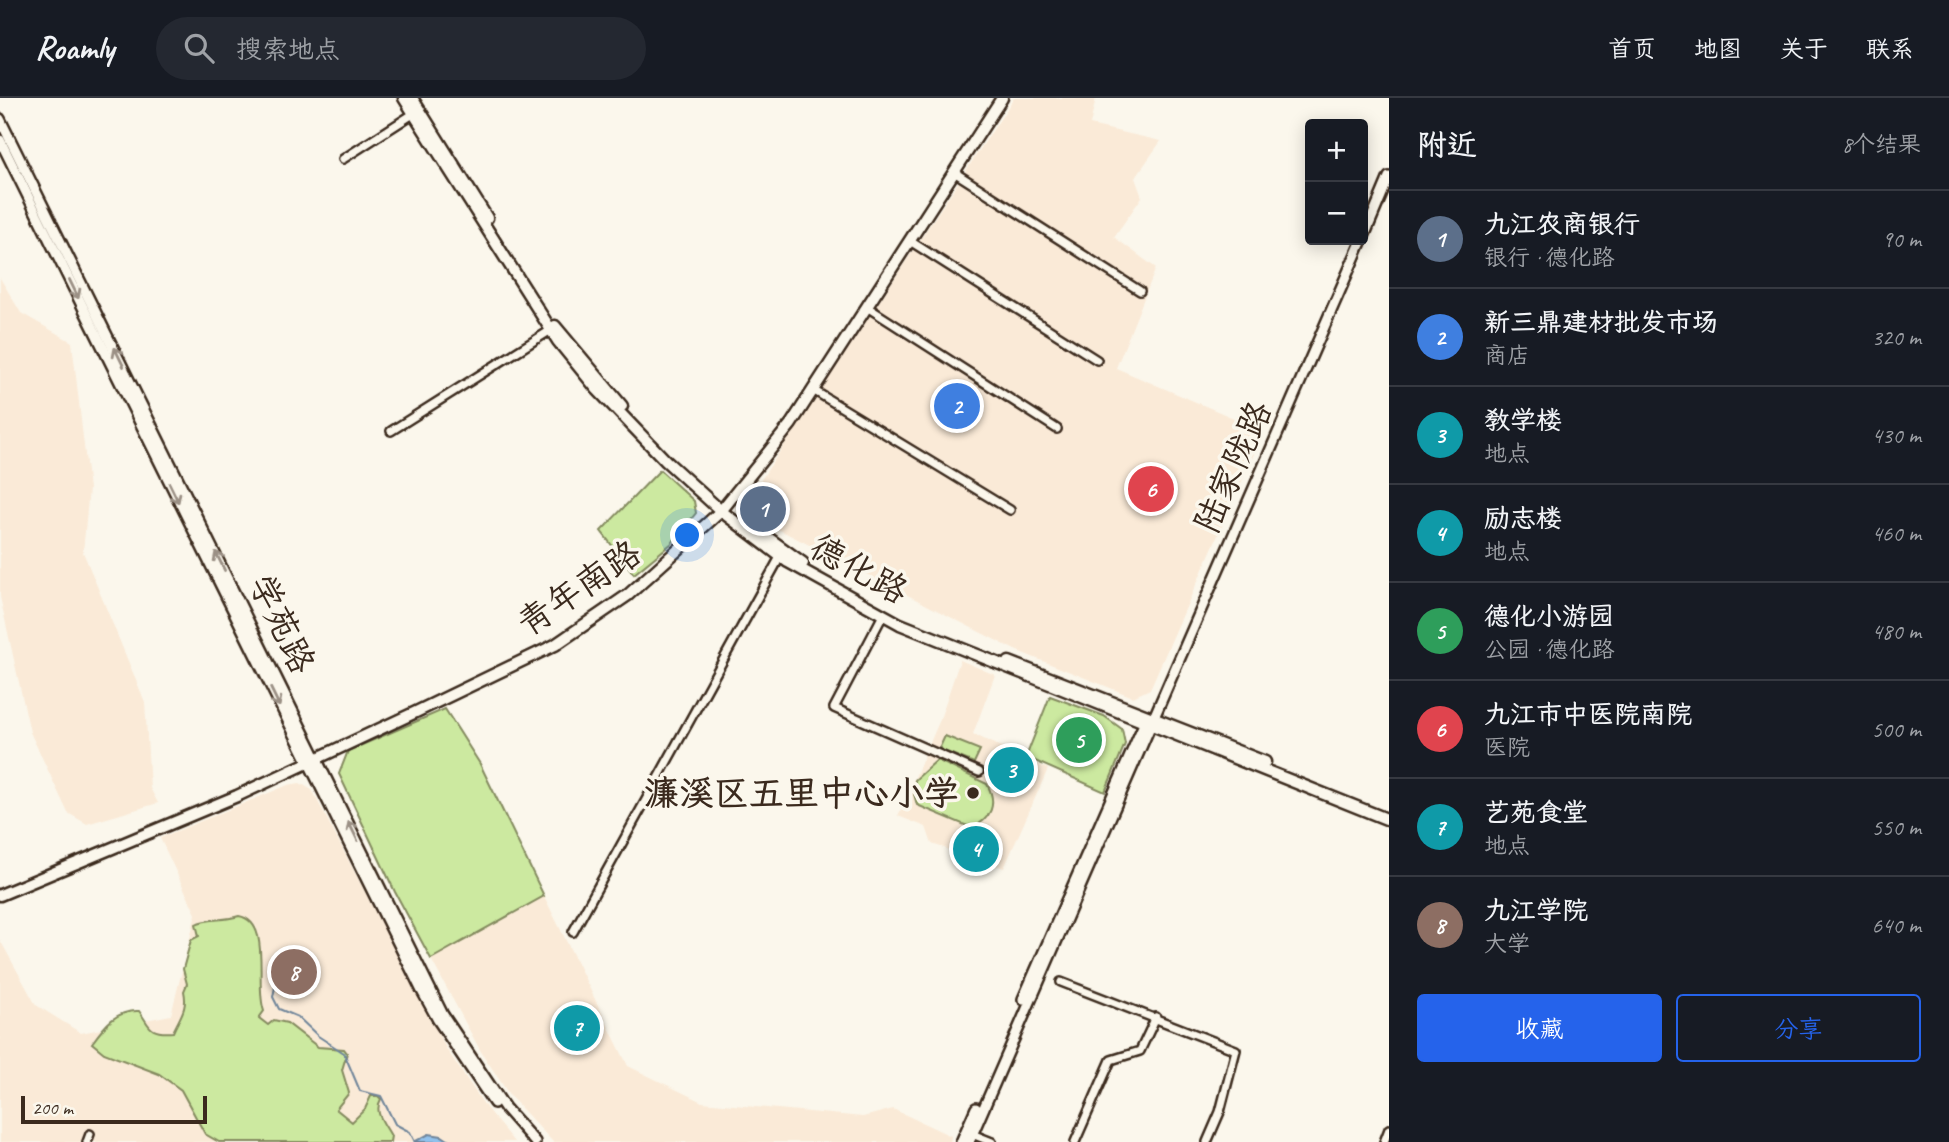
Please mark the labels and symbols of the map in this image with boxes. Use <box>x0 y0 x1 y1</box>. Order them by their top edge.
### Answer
one-way arrow <box>67 278 81 299</box>
one-way arrow <box>111 347 125 368</box>
pin: 2 <box>934 380 980 432</box>
street label: 陆家陇路 <box>1184 394 1282 540</box>
pin: 6 <box>1128 463 1174 515</box>
one-way arrow <box>168 482 182 503</box>
pin: 1 <box>740 483 786 535</box>
your location <box>670 518 704 552</box>
street label: 德化路 <box>802 524 916 614</box>
street label: 青年南路 <box>508 530 650 646</box>
one-way arrow <box>212 551 226 572</box>
street label: 学苑路 <box>239 567 325 681</box>
one-way arrow <box>269 686 283 707</box>
pin: 5 <box>1056 714 1102 766</box>
pin: 3 <box>988 744 1034 796</box>
place label: 濂溪区五里中心小学 <box>644 771 959 816</box>
marker: 濂溪区五里中心小学 <box>965 785 981 801</box>
one-way arrow <box>346 821 360 842</box>
pin: 4 <box>953 823 999 875</box>
pin: 8 <box>271 946 317 998</box>
pin: 7 <box>554 1002 600 1054</box>
scale bar <box>21 1093 206 1125</box>

